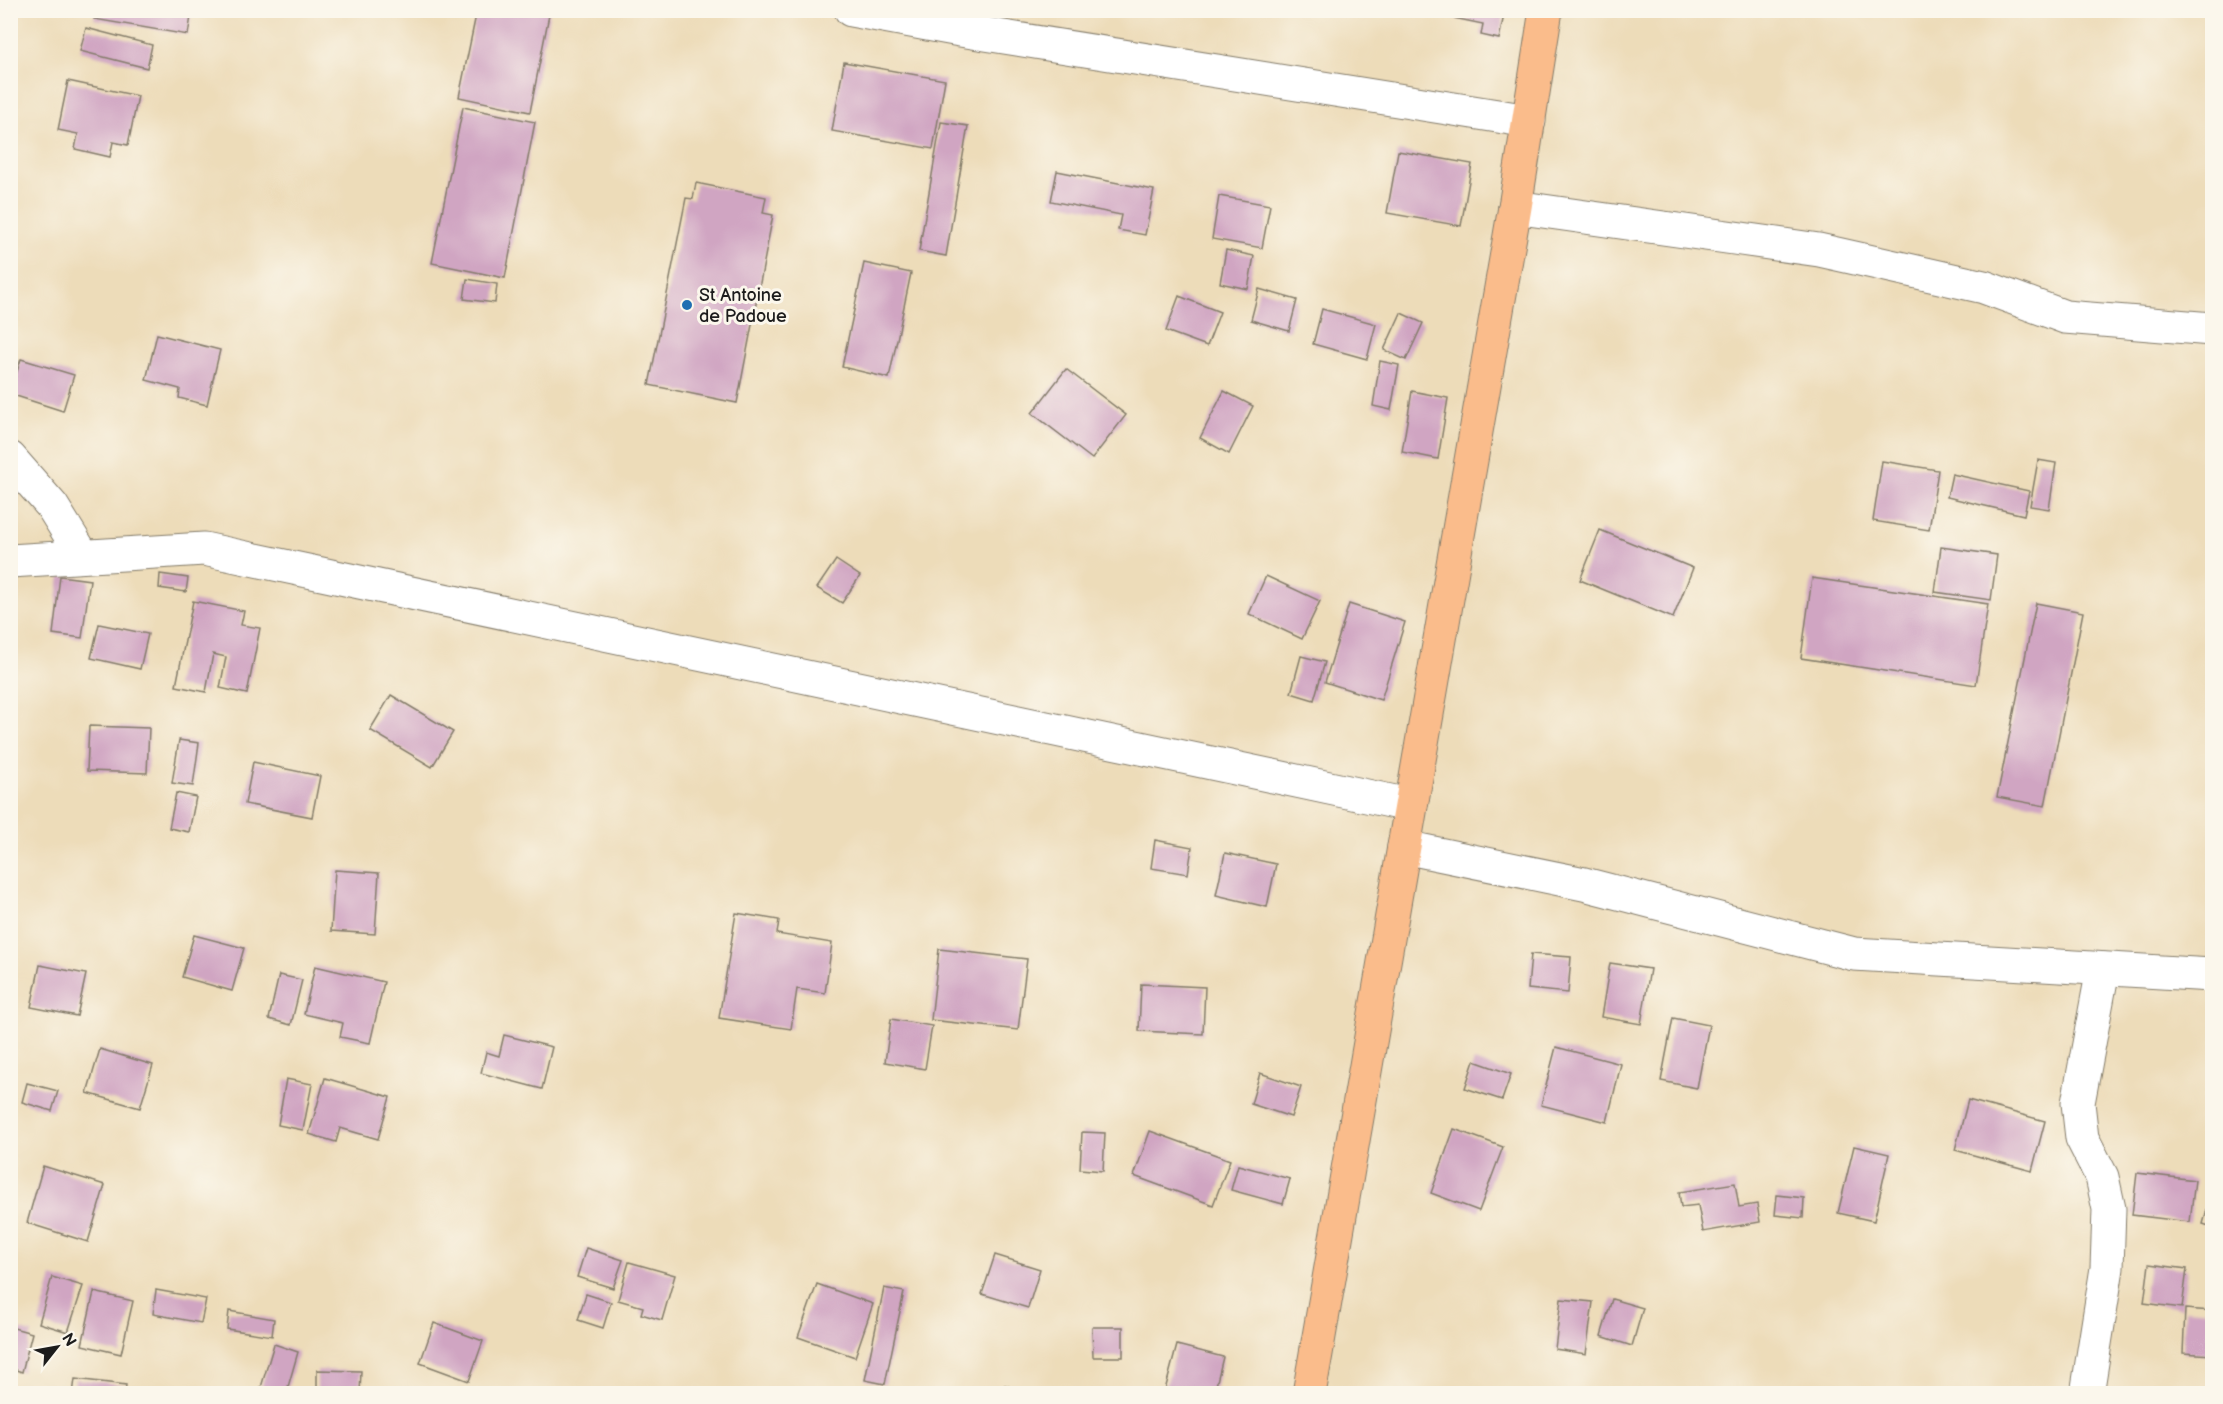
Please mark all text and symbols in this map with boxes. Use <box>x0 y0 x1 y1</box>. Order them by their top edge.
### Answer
place label: St Antoine de Padoue <box>699 285 787 327</box>
marker: St Antoine de Padoue <box>680 298 694 312</box>
north arrow <box>27 1317 87 1377</box>
text: N <box>57 1330 80 1350</box>

